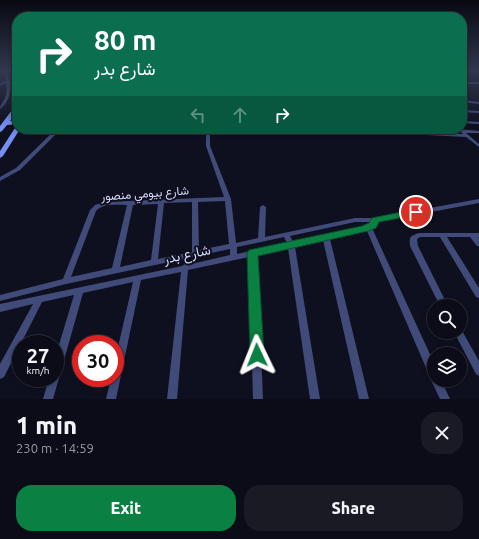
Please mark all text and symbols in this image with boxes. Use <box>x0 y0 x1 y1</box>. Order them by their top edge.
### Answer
text: 80 m <box>94 24 156 55</box>
icon: right <box>28 28 80 80</box>
text: شارع بدر <box>94 58 155 78</box>
icon: left <box>187 104 209 126</box>
icon: ahead <box>229 104 251 126</box>
icon: right <box>271 104 293 126</box>
street label: شارع بيومي منصور <box>100 183 190 207</box>
pin <box>399 195 433 229</box>
icon: arrive <box>405 201 427 223</box>
street label: شارع بدر <box>161 241 213 270</box>
map controls <box>427 299 467 387</box>
button: search <box>427 299 467 339</box>
position arrow <box>236 334 278 376</box>
speed limit sign: 30 <box>72 335 124 387</box>
text: 27 <box>27 344 49 367</box>
button: layers <box>427 347 467 387</box>
text: km/h <box>26 365 50 376</box>
text: 1 min <box>16 412 77 439</box>
button: close <box>421 412 463 454</box>
text: 230 m · 14:59 <box>16 441 94 455</box>
button: Exit <box>16 485 236 531</box>
button: Share <box>244 485 463 531</box>

